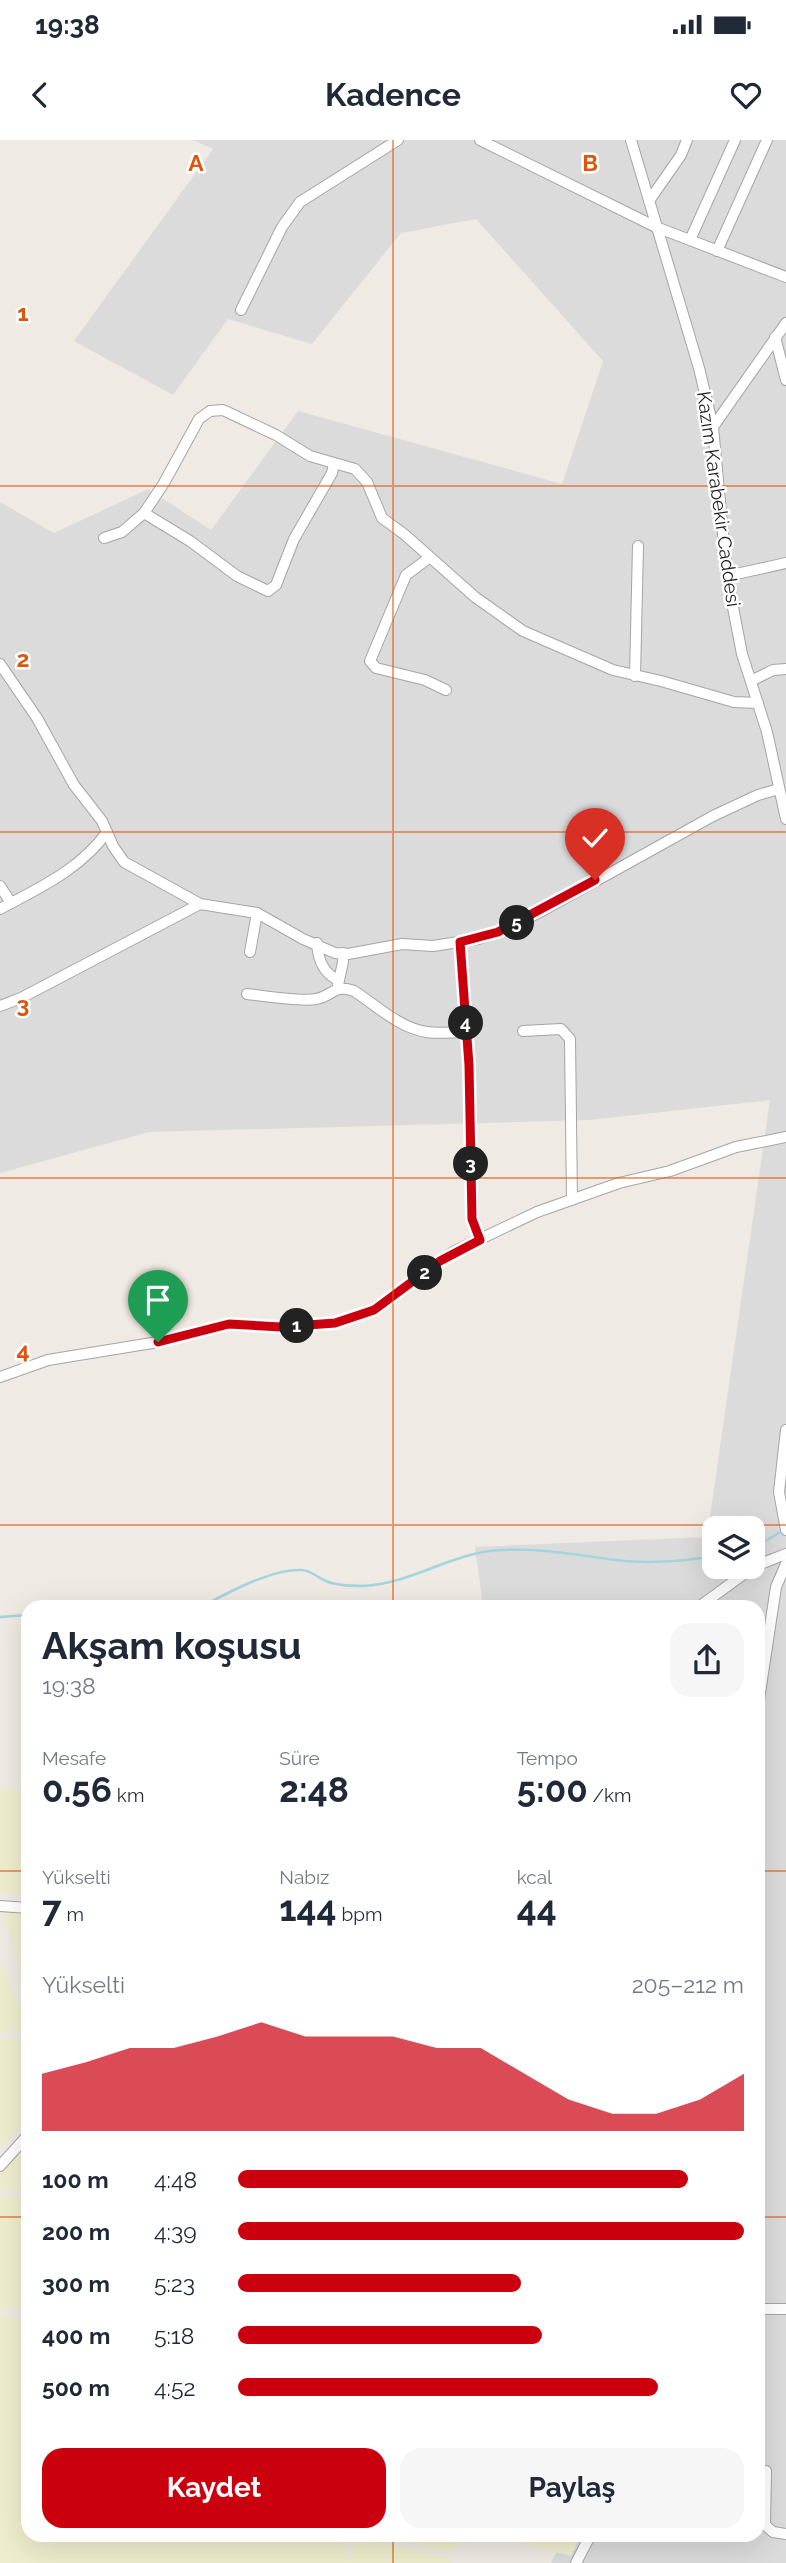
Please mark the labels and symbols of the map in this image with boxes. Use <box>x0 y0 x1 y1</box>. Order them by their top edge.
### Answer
text: A <box>188 149 204 176</box>
text: B <box>582 149 598 176</box>
text: 1 <box>17 299 29 326</box>
street label: Kazım Karabekir Caddesi <box>693 390 745 608</box>
text: 2 <box>17 645 29 672</box>
pin <box>565 808 625 880</box>
pin: 5 <box>500 906 534 940</box>
text: 3 <box>17 991 29 1018</box>
pin: 4 <box>448 1006 484 1040</box>
pin: 3 <box>454 1146 489 1182</box>
pin: 2 <box>408 1256 442 1290</box>
pin <box>128 1270 188 1342</box>
pin: 1 <box>280 1308 314 1344</box>
text: 4 <box>16 1337 30 1364</box>

